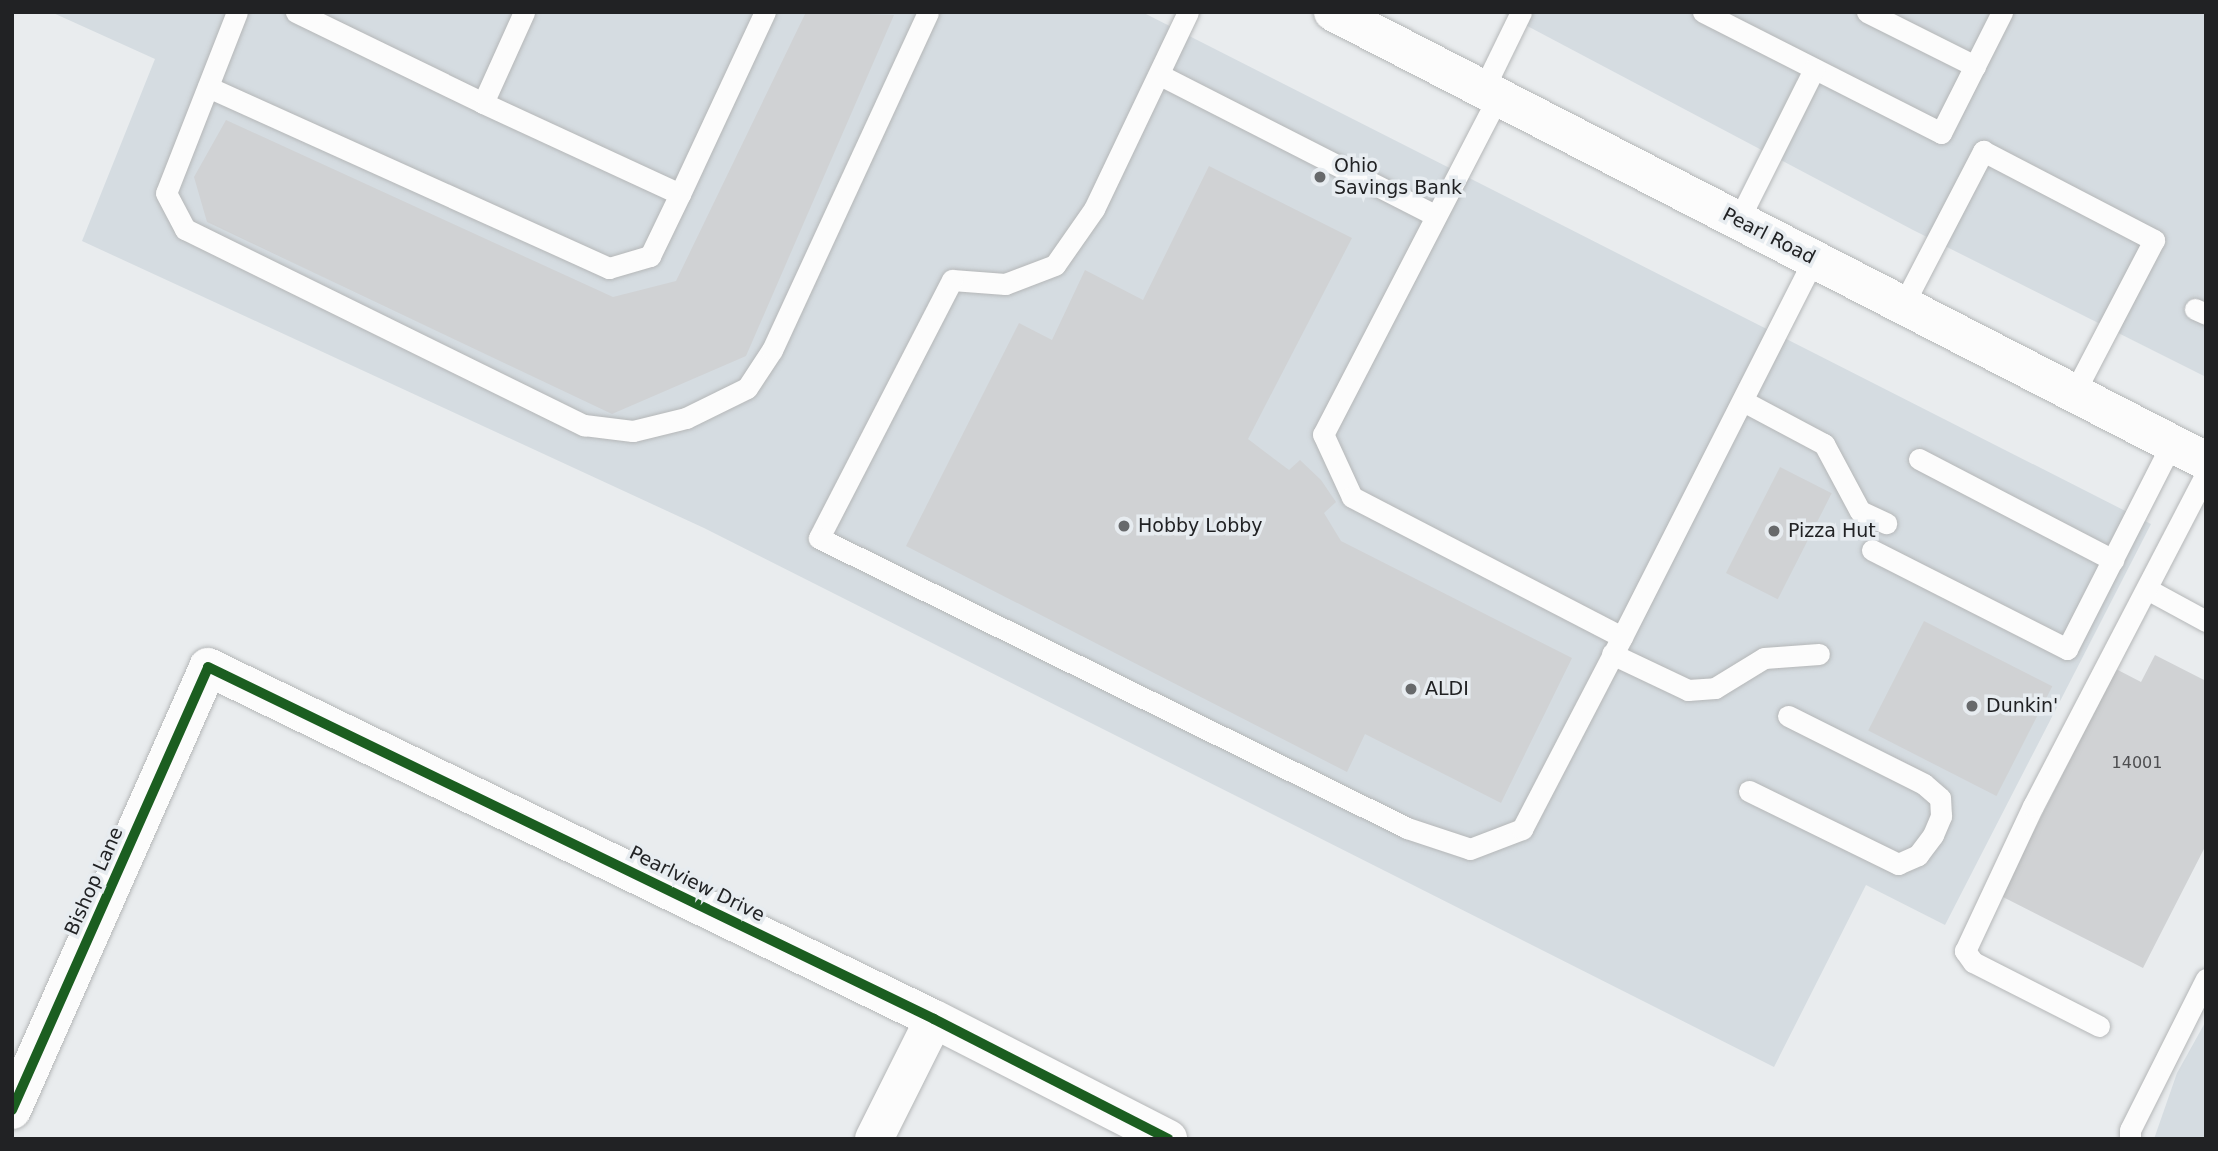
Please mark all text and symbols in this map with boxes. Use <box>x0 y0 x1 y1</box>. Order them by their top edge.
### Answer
place label: Ohio Savings Bank <box>1334 155 1462 199</box>
marker: Ohio Savings Bank <box>1312 169 1328 185</box>
street label: Pearl Road <box>1719 203 1819 269</box>
place label: Hobby Lobby <box>1138 515 1263 537</box>
marker: Hobby Lobby <box>1116 518 1132 534</box>
place label: Pizza Hut <box>1788 520 1876 542</box>
marker: Pizza Hut <box>1766 523 1782 539</box>
place label: ALDI <box>1425 678 1469 700</box>
marker: ALDI <box>1403 681 1419 697</box>
place label: Dunkin' <box>1986 695 2058 717</box>
marker: Dunkin' <box>1964 698 1980 714</box>
house number: 14001 <box>2112 753 2162 773</box>
street label: Bishop Lane <box>60 823 128 939</box>
street label: Pearlview Drive <box>626 841 768 927</box>

